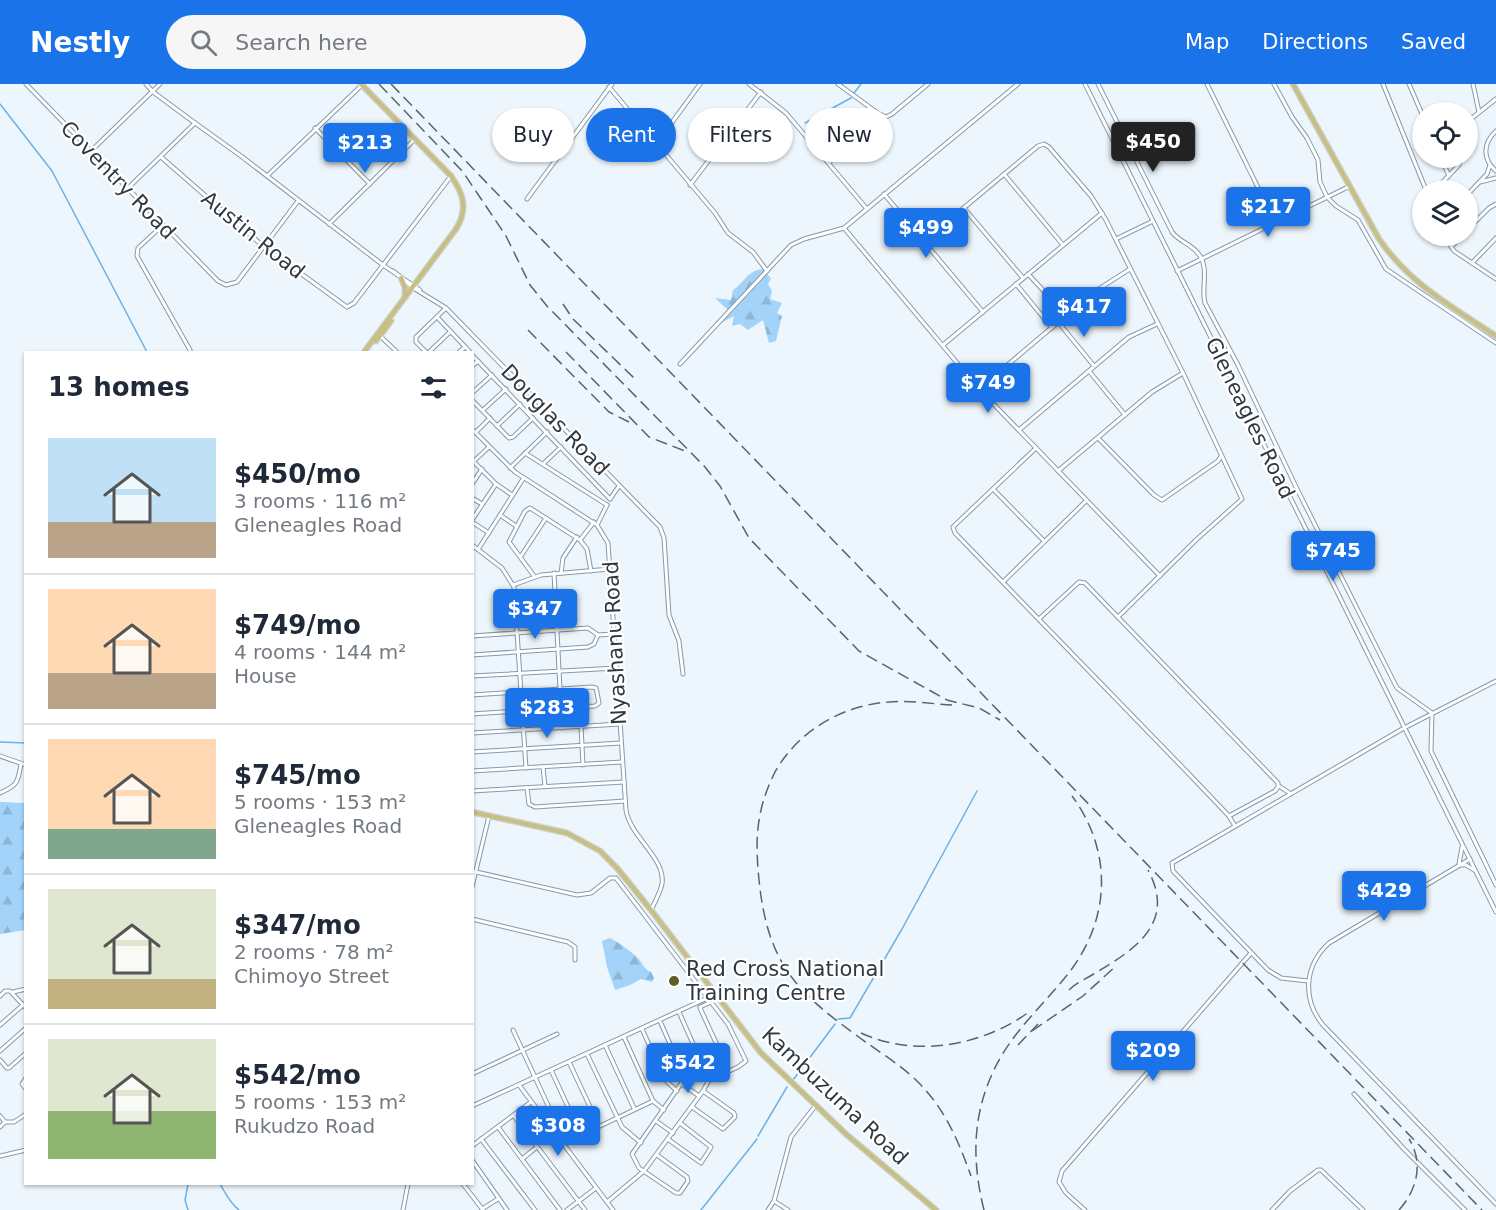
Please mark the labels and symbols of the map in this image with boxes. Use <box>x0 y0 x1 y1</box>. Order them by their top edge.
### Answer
street label: Coventry Road <box>56 116 180 244</box>
pin: $450 <box>1117 122 1189 173</box>
pin: $213 <box>329 123 401 174</box>
street label: Austin Road <box>197 186 309 284</box>
pin: $217 <box>1232 187 1304 238</box>
pin: $499 <box>890 208 962 259</box>
pin: $417 <box>1048 287 1120 338</box>
street label: Gleneagles Road <box>1201 333 1299 503</box>
street label: Douglas Road <box>496 360 614 480</box>
pin: $749 <box>952 363 1024 414</box>
pin: $745 <box>1297 531 1369 582</box>
street label: Nyashanu Road <box>599 560 631 726</box>
pin: $347 <box>499 589 571 640</box>
pin: $283 <box>511 688 583 739</box>
pin: $429 <box>1348 871 1420 922</box>
place label: Red Cross National Training Centre <box>685 957 884 1005</box>
marker: Red Cross National Training Centre <box>667 974 681 988</box>
street label: Kambuzuma Road <box>757 1022 913 1170</box>
pin: $209 <box>1117 1031 1189 1082</box>
pin: $542 <box>652 1043 724 1094</box>
pin: $308 <box>522 1106 594 1157</box>

